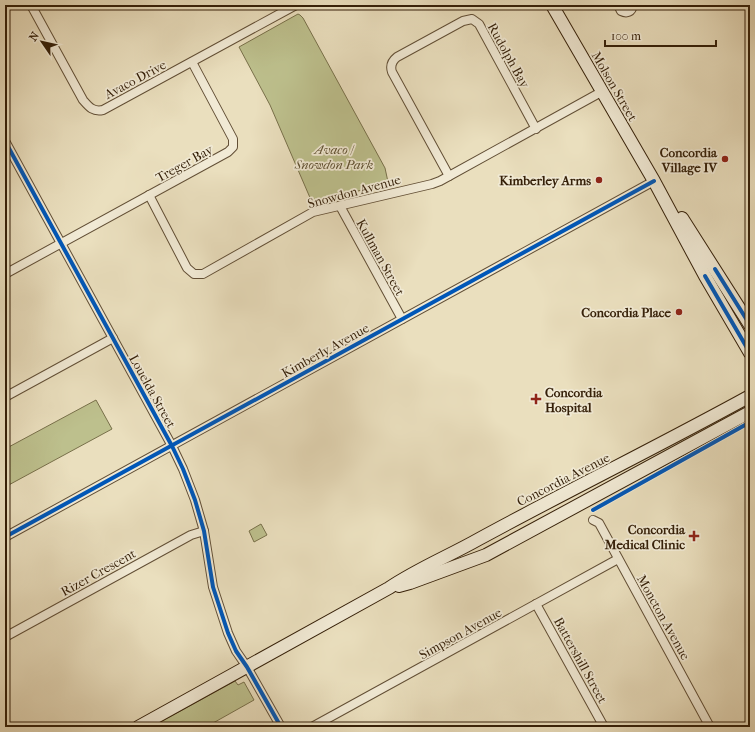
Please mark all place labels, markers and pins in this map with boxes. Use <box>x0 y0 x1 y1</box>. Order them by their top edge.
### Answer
place label: Concordia Village IV <box>660 145 718 176</box>
marker: Concordia Village IV <box>720 154 730 164</box>
place label: Kimberley Arms <box>499 173 591 189</box>
marker: Kimberley Arms <box>594 175 604 185</box>
place label: Concordia Place <box>581 305 672 320</box>
marker: Concordia Place <box>674 307 684 317</box>
place label: Concordia Hospital <box>545 385 603 416</box>
marker: Concordia Hospital <box>530 393 542 405</box>
place label: Concordia Medical Clinic <box>604 522 686 552</box>
marker: Concordia Medical Clinic <box>688 530 700 542</box>

